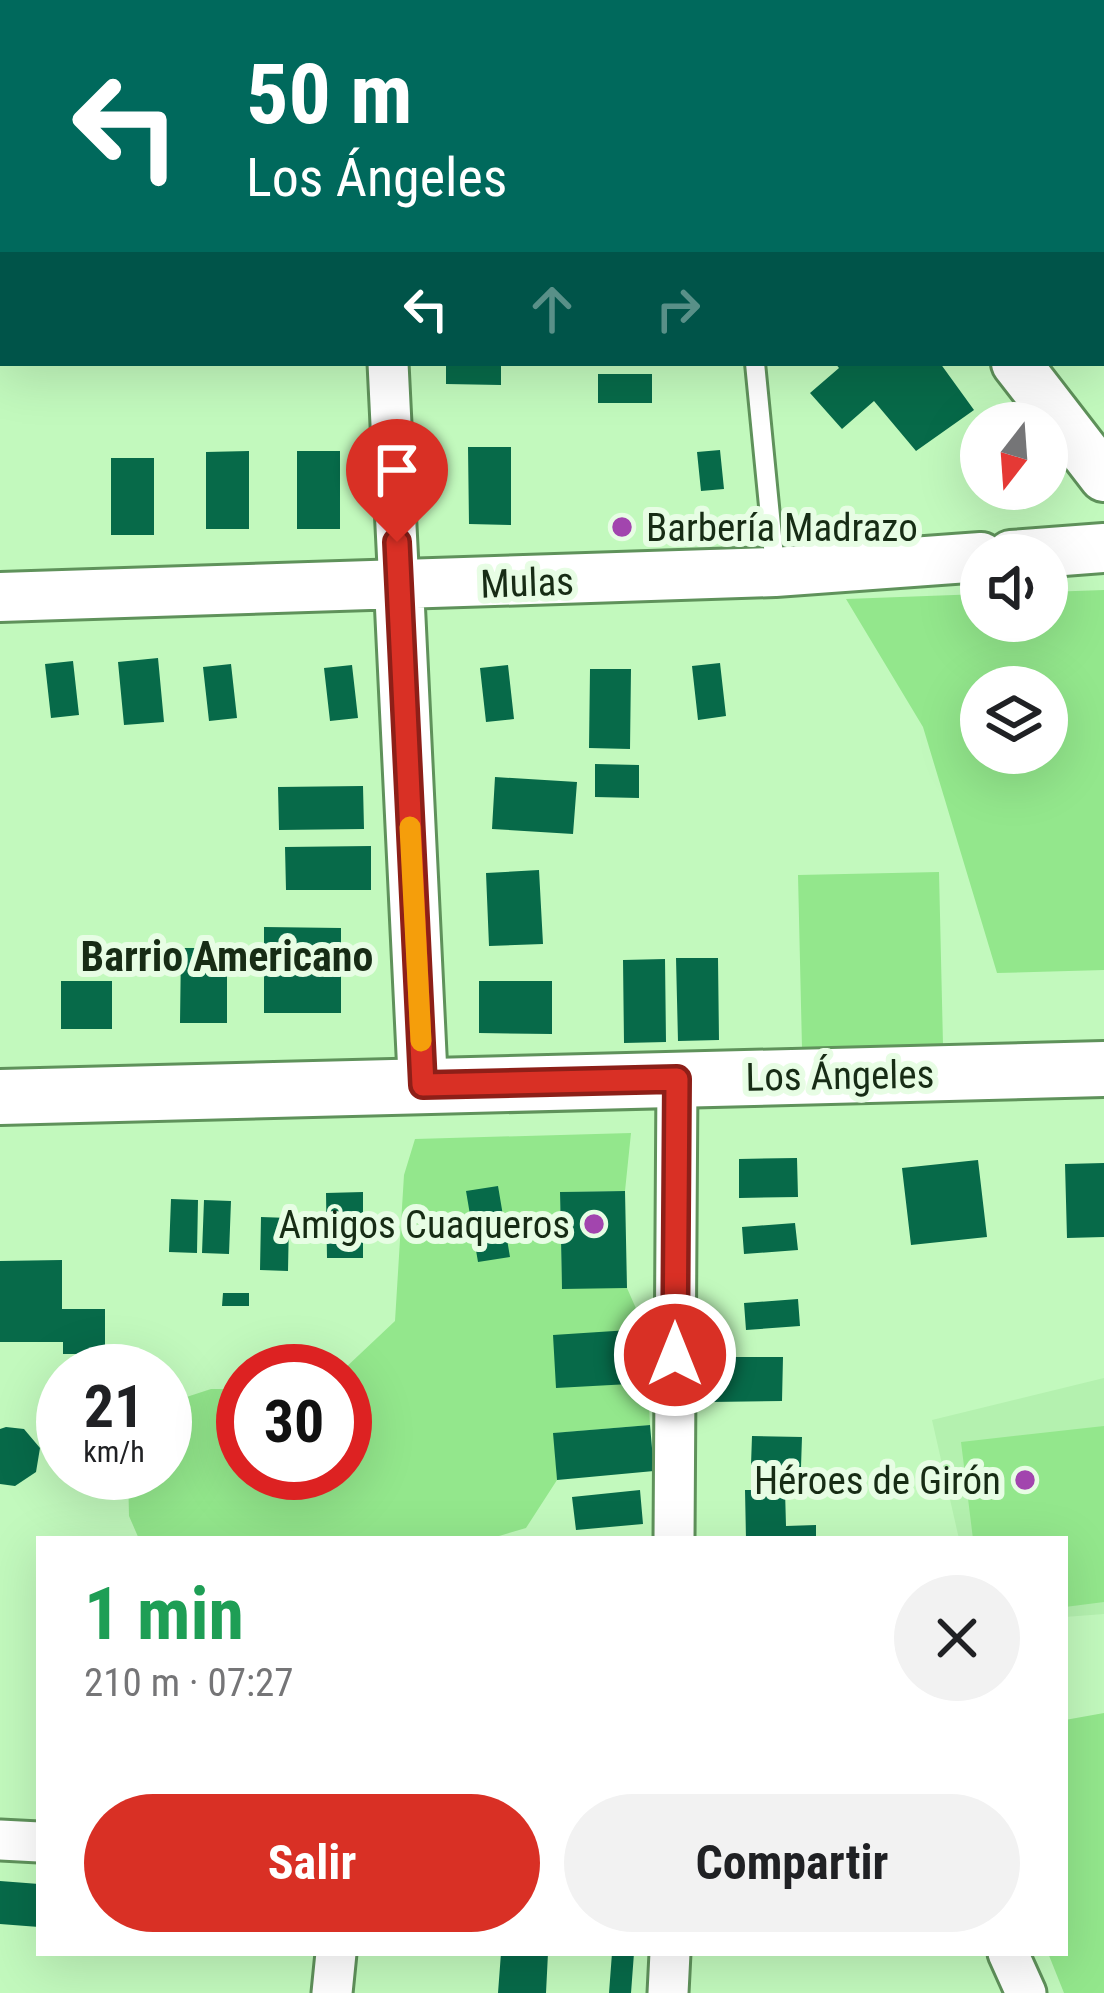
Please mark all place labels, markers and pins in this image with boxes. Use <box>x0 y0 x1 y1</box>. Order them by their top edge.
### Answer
pin <box>346 419 448 542</box>
place label: Barbería Madrazo <box>646 505 918 551</box>
marker: Barbería Madrazo <box>609 514 635 540</box>
place label: Amigos Cuaqueros <box>278 1202 570 1248</box>
marker: Amigos Cuaqueros <box>581 1211 607 1237</box>
place label: Héroes de Girón <box>754 1458 1001 1504</box>
marker: Héroes de Girón <box>1012 1467 1038 1493</box>

